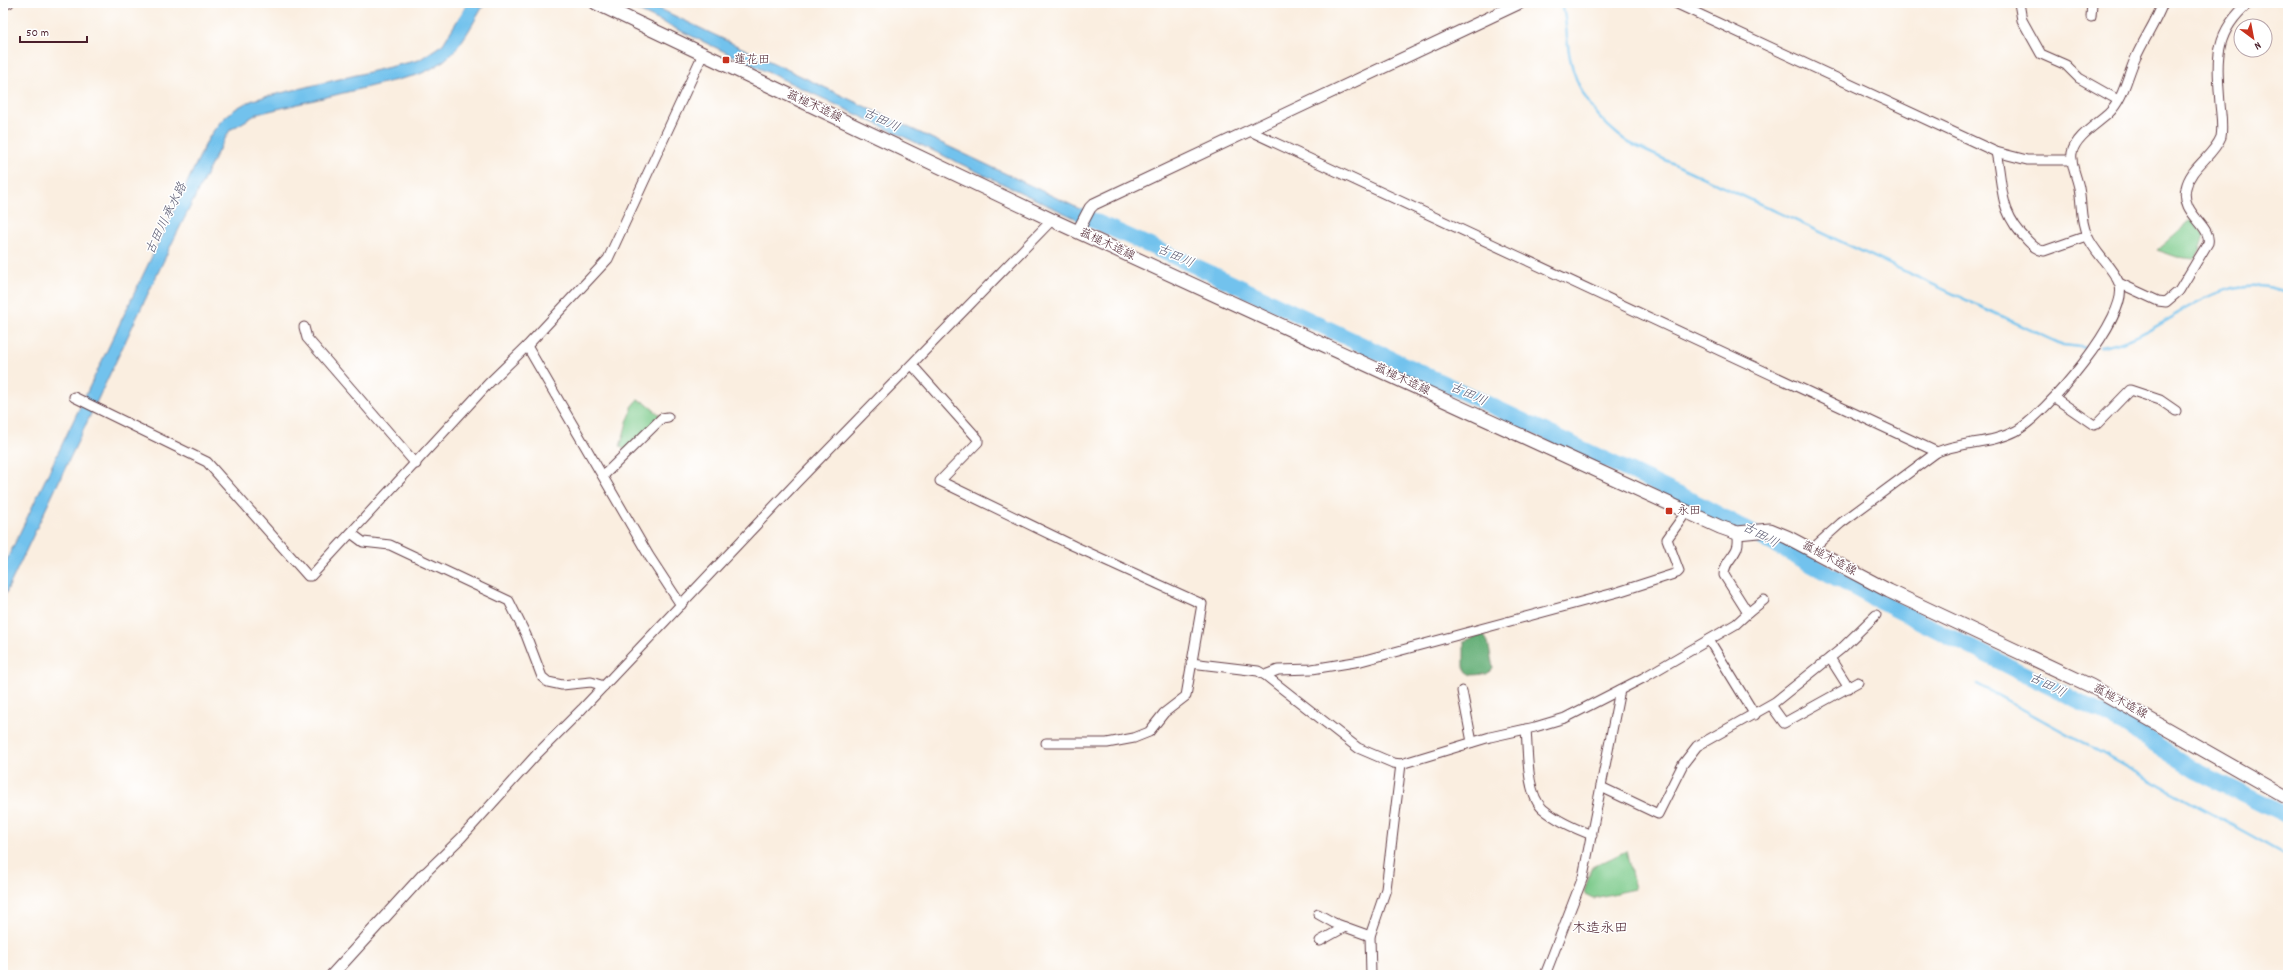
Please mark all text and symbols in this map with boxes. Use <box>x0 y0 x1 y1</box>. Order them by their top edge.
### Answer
scale bar <box>20 18 87 44</box>
north arrow <box>2233 18 2273 58</box>
text: 50 m <box>26 25 49 42</box>
text: N <box>2250 37 2264 53</box>
place label: 蓮花田 <box>734 52 770 69</box>
marker: 蓮花田 <box>721 55 731 65</box>
street label: 菰槌木造線 <box>783 87 845 127</box>
water label: 古田川 <box>859 104 903 138</box>
water label: 古田川承水路 <box>141 179 193 258</box>
street label: 菰槌木造線 <box>1076 225 1138 265</box>
water label: 古田川 <box>1153 240 1197 274</box>
street label: 菰槌木造線 <box>1371 360 1433 400</box>
water label: 古田川 <box>1446 378 1490 412</box>
place label: 永田 <box>1677 503 1701 520</box>
marker: 永田 <box>1664 506 1674 516</box>
water label: 古田川 <box>1738 518 1782 554</box>
street label: 菰槌木造線 <box>1799 537 1859 581</box>
water label: 古田川 <box>2025 669 2069 703</box>
street label: 菰槌木造線 <box>2090 680 2150 724</box>
district label: 木造永田 <box>1572 919 1628 939</box>

